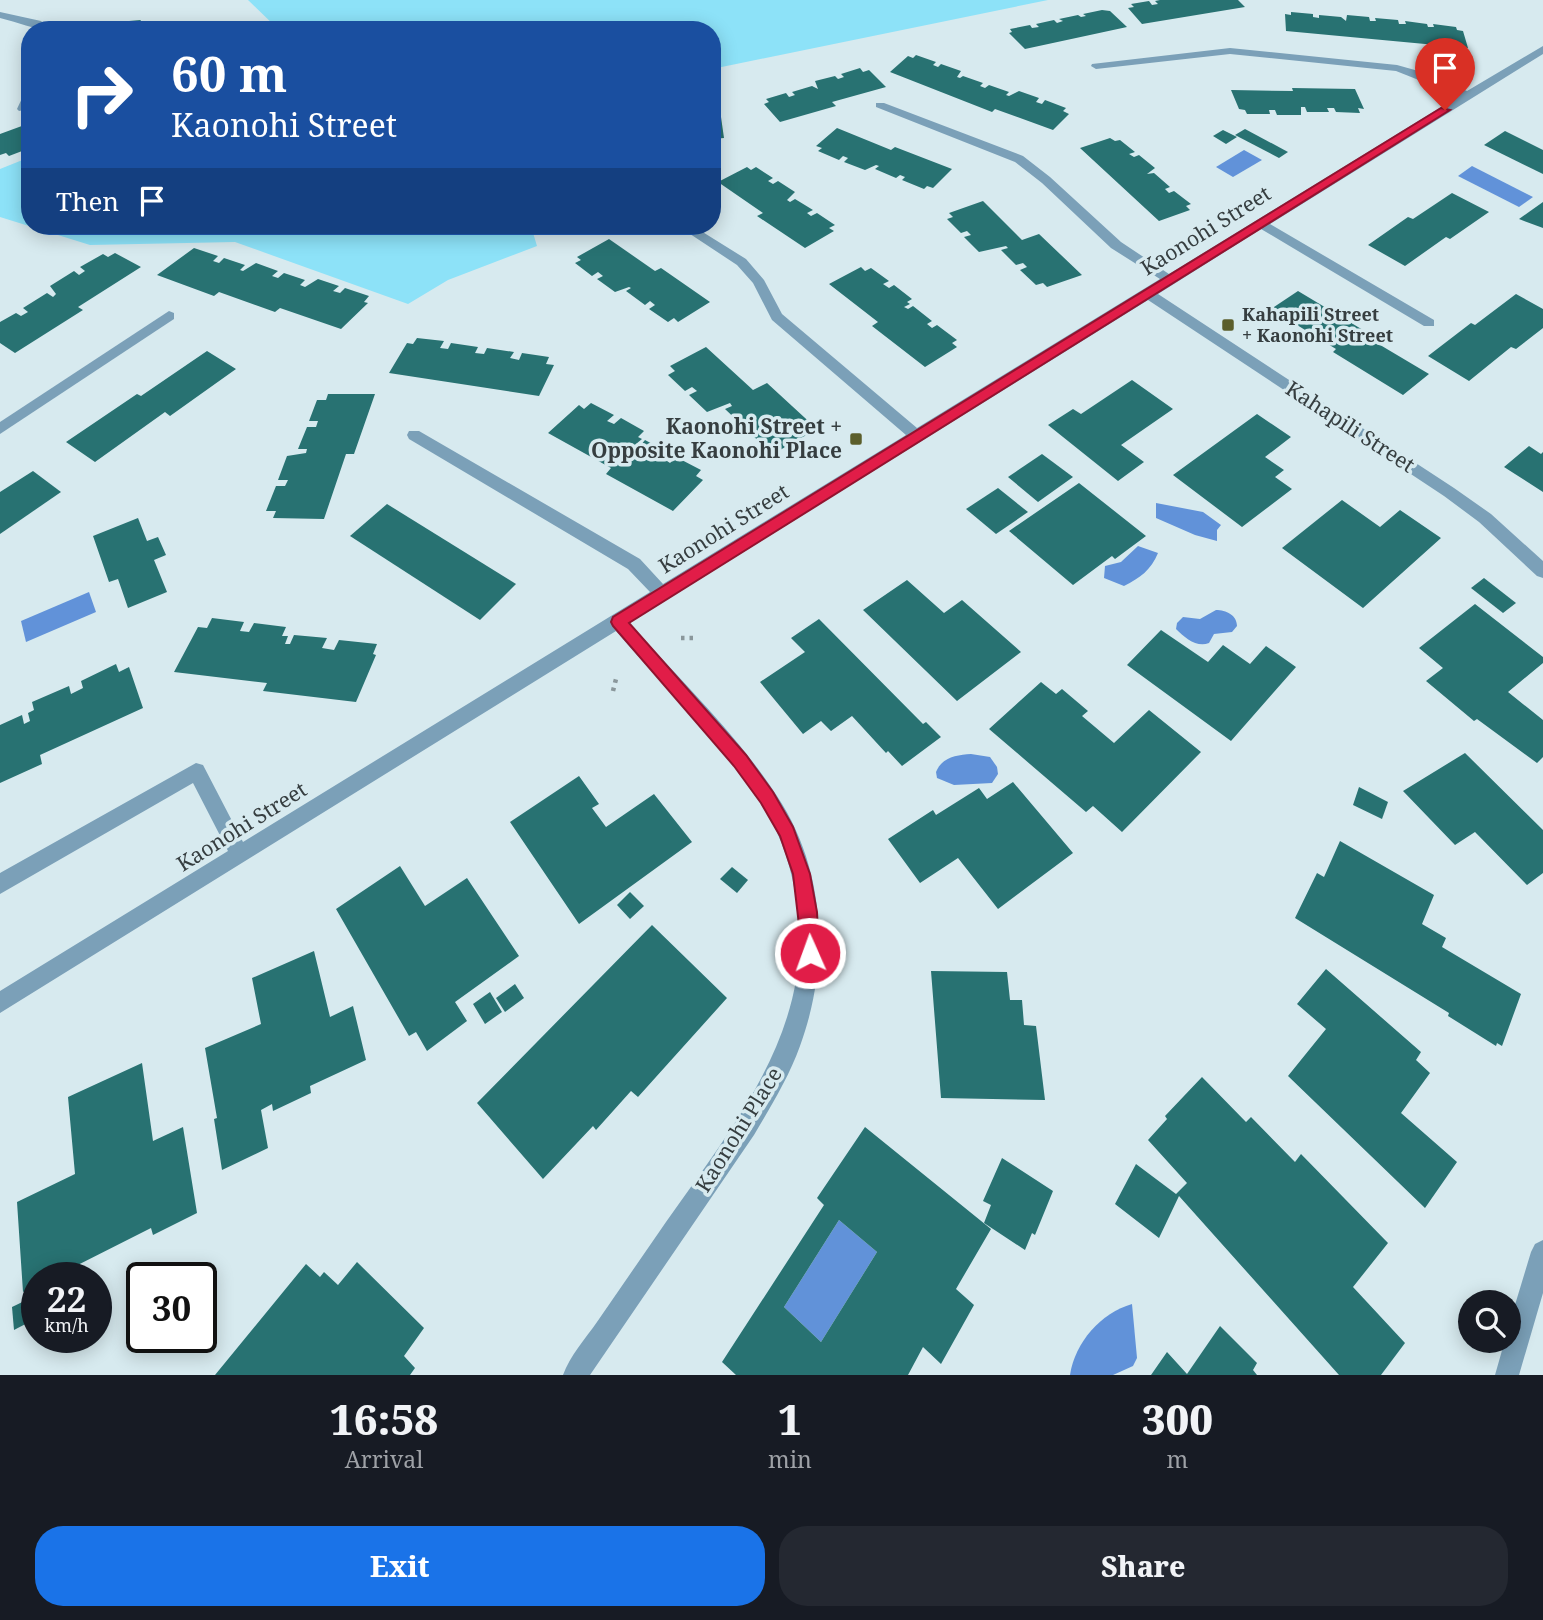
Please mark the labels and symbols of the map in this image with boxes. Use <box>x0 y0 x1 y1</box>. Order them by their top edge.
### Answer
pin <box>1415 38 1475 110</box>
street label: Kaonohi Street <box>1135 179 1276 281</box>
place label: Kahapili Street + Kaonohi Street <box>1242 302 1393 347</box>
marker: Kahapili Street + Kaonohi Street <box>1220 317 1236 333</box>
street label: Kahapili Street <box>1281 374 1420 478</box>
place label: Kaonohi Street + Opposite Kaonohi Place <box>591 412 842 464</box>
marker: Kaonohi Street + Opposite Kaonohi Place <box>848 431 864 447</box>
street label: Kaonohi Street <box>653 477 794 579</box>
street label: Kaonohi Street <box>171 775 312 877</box>
position arrow <box>773 916 847 990</box>
street label: Kaonohi Place <box>689 1062 788 1197</box>
speed limit sign: 30 <box>126 1262 217 1353</box>

